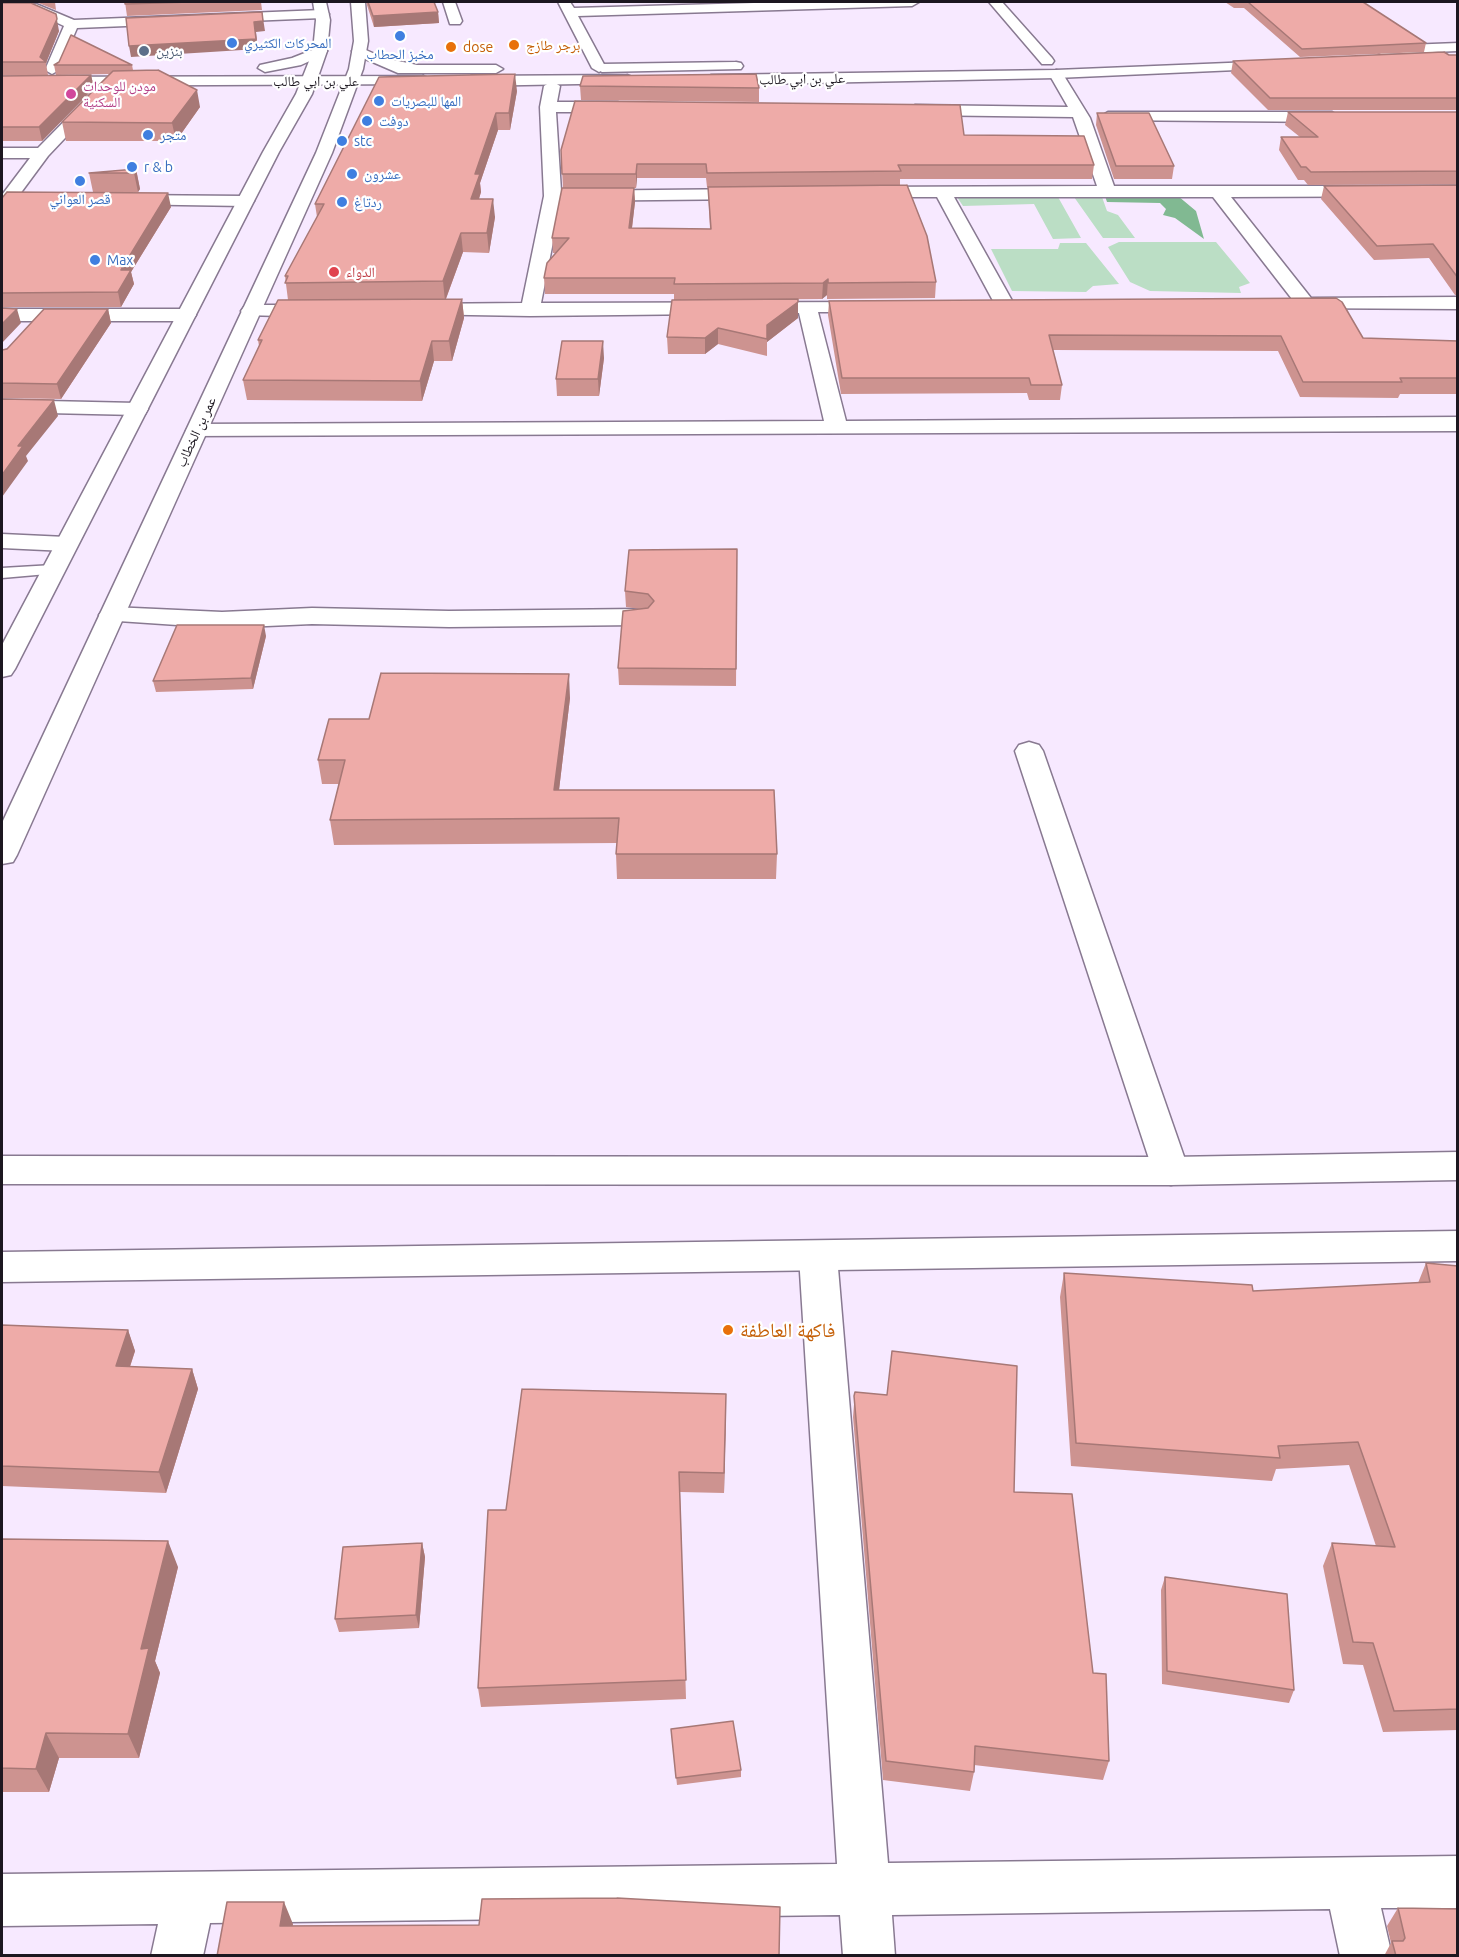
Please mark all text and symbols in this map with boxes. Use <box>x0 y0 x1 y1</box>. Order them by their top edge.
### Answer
marker: مخبز الحطاب <box>393 29 407 43</box>
place label: المحركات الكثيري <box>244 35 332 51</box>
marker: المحركات الكثيري <box>225 36 239 50</box>
place label: برجر طازج <box>526 37 580 53</box>
marker: برجر طازج <box>507 38 521 52</box>
place label: dose <box>463 39 493 55</box>
marker: dose <box>444 40 458 54</box>
place label: بنزين <box>156 43 183 59</box>
marker: بنزين <box>137 44 151 58</box>
place label: مخبز الحطاب <box>366 46 434 62</box>
street label: علي بن ابي طالب <box>759 70 845 88</box>
street label: علي بن ابي طالب <box>273 73 359 89</box>
place label: مودن للوحدات السكنية <box>83 78 156 110</box>
marker: مودن للوحدات السكنية <box>64 87 78 101</box>
place label: المها للبصريات <box>391 93 461 109</box>
marker: المها للبصريات <box>372 94 386 108</box>
place label: دوفت <box>379 113 409 129</box>
marker: دوفت <box>360 114 374 128</box>
place label: متجر <box>160 127 186 143</box>
marker: متجر <box>141 128 155 142</box>
place label: stc <box>354 133 372 149</box>
marker: stc <box>335 134 349 148</box>
place label: r & b <box>144 159 173 175</box>
marker: r & b <box>125 160 139 174</box>
place label: عشرون <box>364 166 401 182</box>
marker: عشرون <box>345 167 359 181</box>
marker: قصر العواني <box>73 174 87 188</box>
place label: قصر العواني <box>49 191 111 207</box>
place label: ردتاغ <box>354 194 382 210</box>
marker: ردتاغ <box>335 195 349 209</box>
place label: Max <box>107 252 133 268</box>
marker: Max <box>88 253 102 267</box>
place label: الدواء <box>346 264 375 280</box>
marker: الدواء <box>327 265 341 279</box>
street label: عمر بن الخطاب <box>172 394 220 470</box>
place label: فاكهة العاطفة <box>740 1318 835 1342</box>
marker: فاكهة العاطفة <box>721 1323 735 1337</box>

